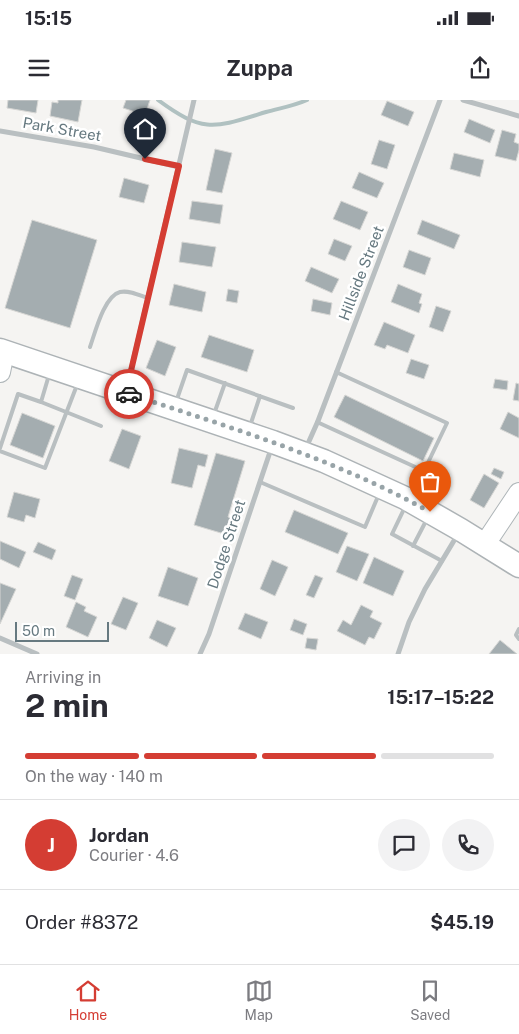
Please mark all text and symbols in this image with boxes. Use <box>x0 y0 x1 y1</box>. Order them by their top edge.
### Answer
text: 15:15 <box>25 7 72 29</box>
icon: menu <box>25 54 53 82</box>
icon: share <box>466 54 494 82</box>
text: Zuppa <box>226 55 293 81</box>
pin <box>124 108 166 159</box>
street label: Park Street <box>21 114 103 144</box>
icon: home <box>131 115 159 143</box>
street label: Hillside Street <box>335 223 387 323</box>
courier <box>104 369 154 419</box>
icon: car <box>115 380 143 408</box>
pin <box>409 461 451 512</box>
icon: bag <box>416 468 444 496</box>
street label: Dodge Street <box>204 497 248 591</box>
scale bar <box>15 619 109 642</box>
text: 50 m <box>22 623 55 639</box>
text: Arriving in <box>25 668 101 687</box>
text: 15:17–15:22 <box>387 686 494 708</box>
text: 2 min <box>25 687 109 724</box>
text: On the way · 140 m <box>25 767 163 786</box>
button: chat <box>378 819 430 871</box>
button: phone <box>442 819 494 871</box>
text: Jordan <box>89 824 149 846</box>
text: J <box>47 834 55 856</box>
text: Courier · 4.6 <box>89 846 179 865</box>
text: Order #8372 <box>25 911 138 933</box>
text: $45.19 <box>430 911 494 933</box>
tab: Home <box>69 977 107 1023</box>
tab: Map <box>245 977 273 1023</box>
tab: Saved <box>410 977 450 1023</box>

